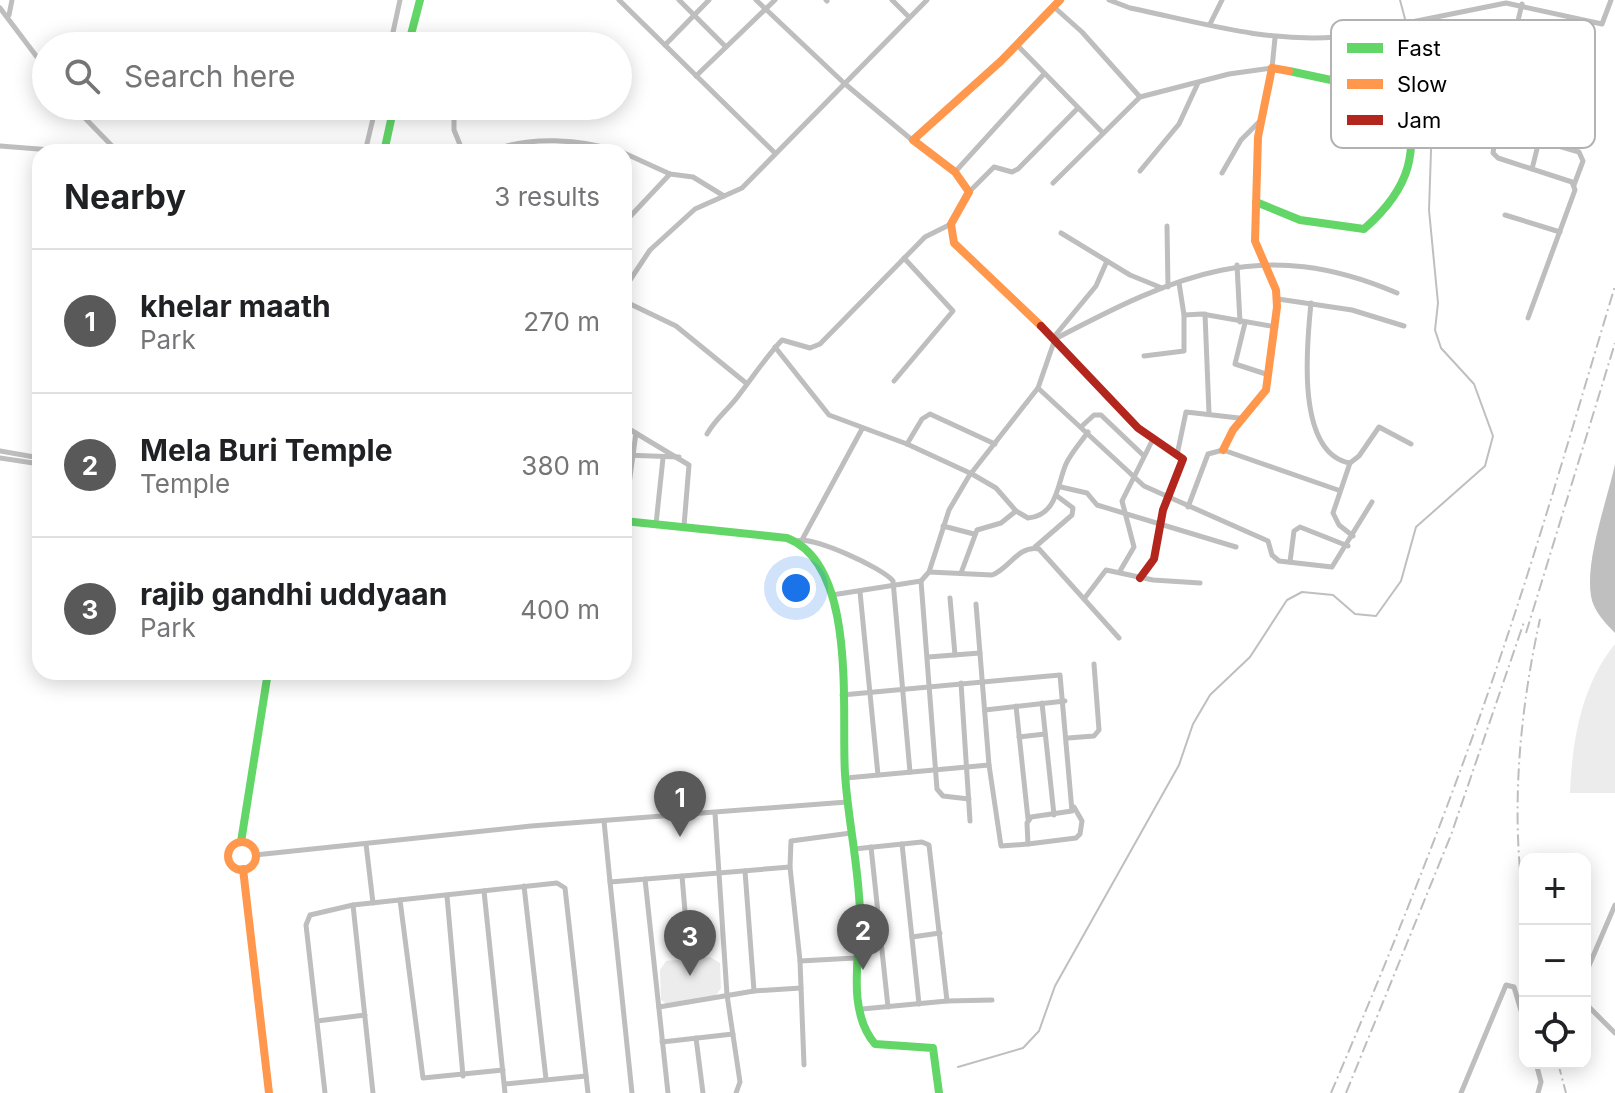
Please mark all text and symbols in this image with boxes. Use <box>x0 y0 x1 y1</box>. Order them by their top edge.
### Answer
legend <box>1331 20 1595 148</box>
search box <box>32 32 632 120</box>
text: Fast <box>1397 35 1441 61</box>
icon: search <box>60 54 104 98</box>
text: Search here <box>124 58 296 94</box>
text: Slow <box>1397 71 1447 97</box>
text: Jam <box>1397 107 1441 133</box>
text: Nearby <box>64 176 186 217</box>
text: 3 results <box>494 181 600 212</box>
text: khelar maath <box>140 288 331 324</box>
text: 1 <box>84 306 96 337</box>
text: 270 m <box>523 306 600 337</box>
text: Park <box>140 324 196 355</box>
text: Mela Buri Temple <box>140 432 393 468</box>
text: 2 <box>82 450 98 481</box>
text: 380 m <box>521 450 600 481</box>
text: Temple <box>140 468 230 499</box>
your location <box>776 568 816 608</box>
text: rajib gandhi uddyaan <box>140 576 447 612</box>
text: 3 <box>82 594 98 625</box>
text: 400 m <box>520 594 600 625</box>
text: Park <box>140 612 196 643</box>
pin: 1 <box>654 771 706 837</box>
map controls <box>1519 853 1591 1069</box>
button: + <box>1519 853 1591 925</box>
pin: 2 <box>837 904 889 970</box>
pin: 3 <box>664 910 716 976</box>
button: − <box>1519 925 1591 997</box>
button: locate <box>1519 997 1591 1069</box>

